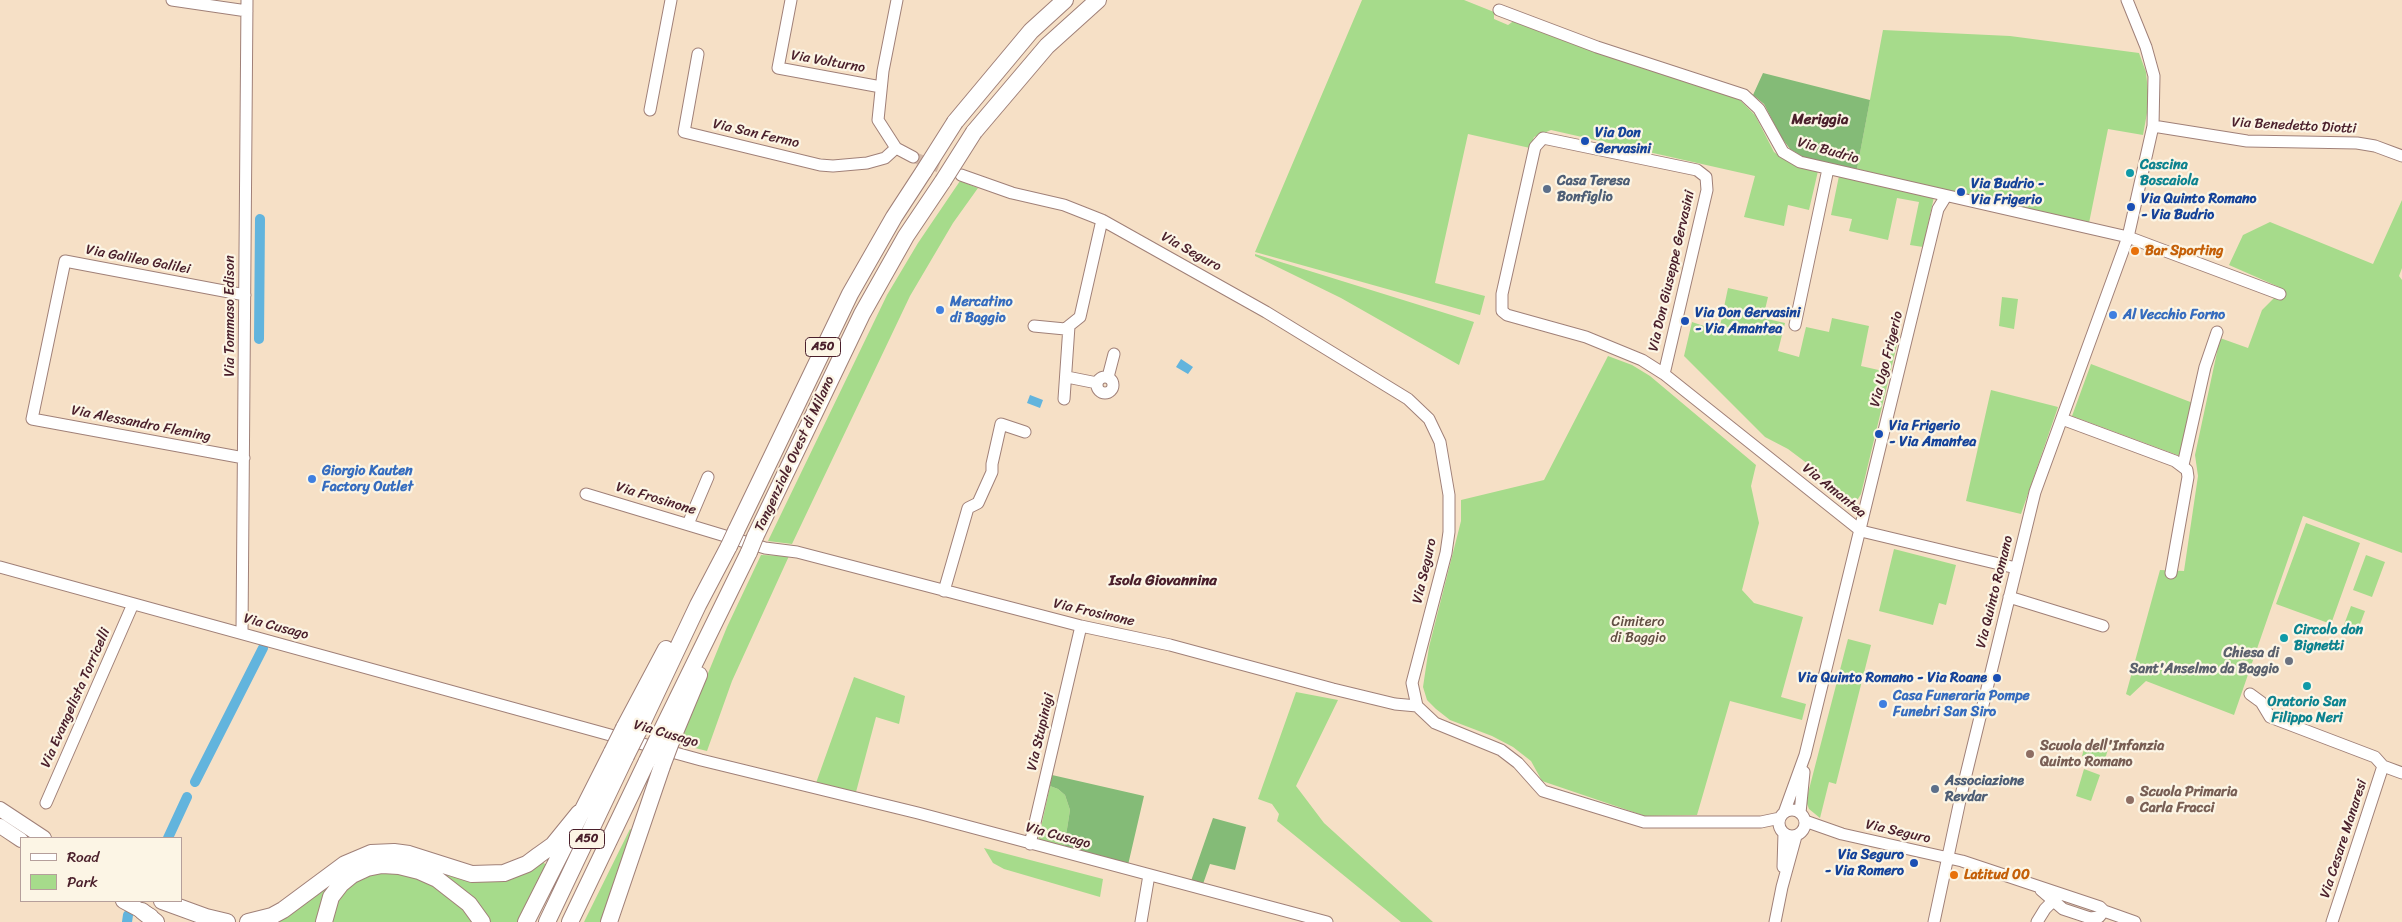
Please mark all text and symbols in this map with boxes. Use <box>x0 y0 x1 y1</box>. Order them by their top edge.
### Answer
street label: Via Volturno <box>790 47 866 77</box>
district label: Meriggia <box>1791 111 1849 129</box>
street label: Via Benedetto Diotti <box>2231 114 2357 138</box>
street label: Via San Fermo <box>711 116 801 152</box>
place label: Via Don Gervasini <box>1595 125 1651 158</box>
street label: Via Budrio <box>1795 134 1861 168</box>
marker: Via Don Gervasini <box>1579 135 1591 147</box>
place label: Cascina Boscaiola <box>2140 157 2198 190</box>
marker: Cascina Boscaiola <box>2124 167 2136 179</box>
place label: Casa Teresa Bonfiglio <box>1557 173 1630 206</box>
place label: Via Budrio - Via Frigerio <box>1971 176 2044 208</box>
marker: Casa Teresa Bonfiglio <box>1541 183 1553 195</box>
marker: Via Budrio - Via Frigerio <box>1955 186 1967 198</box>
street label: Via Don Giuseppe Gervasini <box>1645 189 1699 353</box>
place label: Via Quinto Romano - Via Budrio <box>2141 191 2256 223</box>
marker: Via Quinto Romano - Via Budrio <box>2125 201 2137 213</box>
street label: Via Seguro <box>1158 229 1224 275</box>
street label: Via Galileo Galilei <box>84 242 192 278</box>
place label: Bar Sporting <box>2145 243 2223 259</box>
marker: Bar Sporting <box>2129 245 2141 257</box>
street label: Via Tommaso Edison <box>222 255 238 377</box>
place label: Mercatino di Baggio <box>950 294 1013 326</box>
marker: Mercatino di Baggio <box>934 304 946 316</box>
place label: Via Don Gervasini - Via Amantea <box>1695 305 1801 338</box>
place label: Al Vecchio Forno <box>2123 307 2225 323</box>
street label: Via Ugo Frigerio <box>1867 309 1907 409</box>
marker: Al Vecchio Forno <box>2107 309 2119 321</box>
marker: Via Don Gervasini - Via Amantea <box>1679 315 1691 327</box>
road number: A50 <box>806 338 840 357</box>
street label: Tangenziale Ovest di Milano <box>752 374 838 534</box>
street label: Via Alessandro Fleming <box>70 402 212 446</box>
place label: Via Frigerio - Via Amantea <box>1889 418 1976 451</box>
marker: Via Frigerio - Via Amantea <box>1873 428 1885 440</box>
street label: Via Amantea <box>1799 460 1869 522</box>
place label: Giorgio Kauten Factory Outlet <box>322 463 413 496</box>
marker: Giorgio Kauten Factory Outlet <box>306 473 318 485</box>
street label: Via Frosinone <box>614 479 698 519</box>
street label: Via Quinto Romano <box>1973 534 2017 650</box>
street label: Via Seguro <box>1409 537 1441 605</box>
district label: Isola Giovannina <box>1109 572 1217 590</box>
street label: Via Frosinone <box>1052 595 1136 631</box>
street label: Via Cusago <box>242 610 310 644</box>
park label: Cimitero di Baggio <box>1610 614 1666 646</box>
place label: Circolo don Bignetti <box>2294 622 2363 654</box>
street label: Via Evangelista Torricelli <box>38 626 114 770</box>
marker: Circolo don Bignetti <box>2278 632 2290 644</box>
place label: Chiesa di Sant'Anselmo da Baggio <box>2130 645 2279 678</box>
marker: Chiesa di Sant'Anselmo da Baggio <box>2283 655 2295 667</box>
place label: Via Quinto Romano - Via Roane <box>1798 670 1987 686</box>
marker: Via Quinto Romano - Via Roane <box>1991 672 2003 684</box>
marker: Oratorio San Filippo Neri <box>2301 680 2313 692</box>
place label: Casa Funeraria Pompe Funebri San Siro <box>1893 688 2030 720</box>
street label: Via Stupinigi <box>1024 692 1058 772</box>
place label: Oratorio San Filippo Neri <box>2268 694 2346 726</box>
marker: Casa Funeraria Pompe Funebri San Siro <box>1877 698 1889 710</box>
street label: Via Cusago <box>632 717 700 751</box>
place label: Scuola dell'Infanzia Quinto Romano <box>2040 738 2164 770</box>
marker: Scuola dell'Infanzia Quinto Romano <box>2024 748 2036 760</box>
place label: Associazione Revdar <box>1945 773 2024 806</box>
street label: Via Cesare Manaresi <box>2317 778 2371 900</box>
marker: Associazione Revdar <box>1929 783 1941 795</box>
place label: Scuola Primaria Carla Fracci <box>2140 784 2238 816</box>
marker: Scuola Primaria Carla Fracci <box>2124 794 2136 806</box>
street label: Via Seguro <box>1864 816 1932 848</box>
street label: Via Cusago <box>1024 819 1092 853</box>
road number: A50 <box>570 830 604 849</box>
legend <box>20 837 182 902</box>
text: Road <box>67 844 99 870</box>
place label: Via Seguro - Via Romero <box>1825 847 1904 880</box>
marker: Via Seguro - Via Romero <box>1908 857 1920 869</box>
place label: Latitud 00 <box>1964 867 2030 883</box>
text: Park <box>67 869 98 895</box>
marker: Latitud 00 <box>1948 869 1960 881</box>

